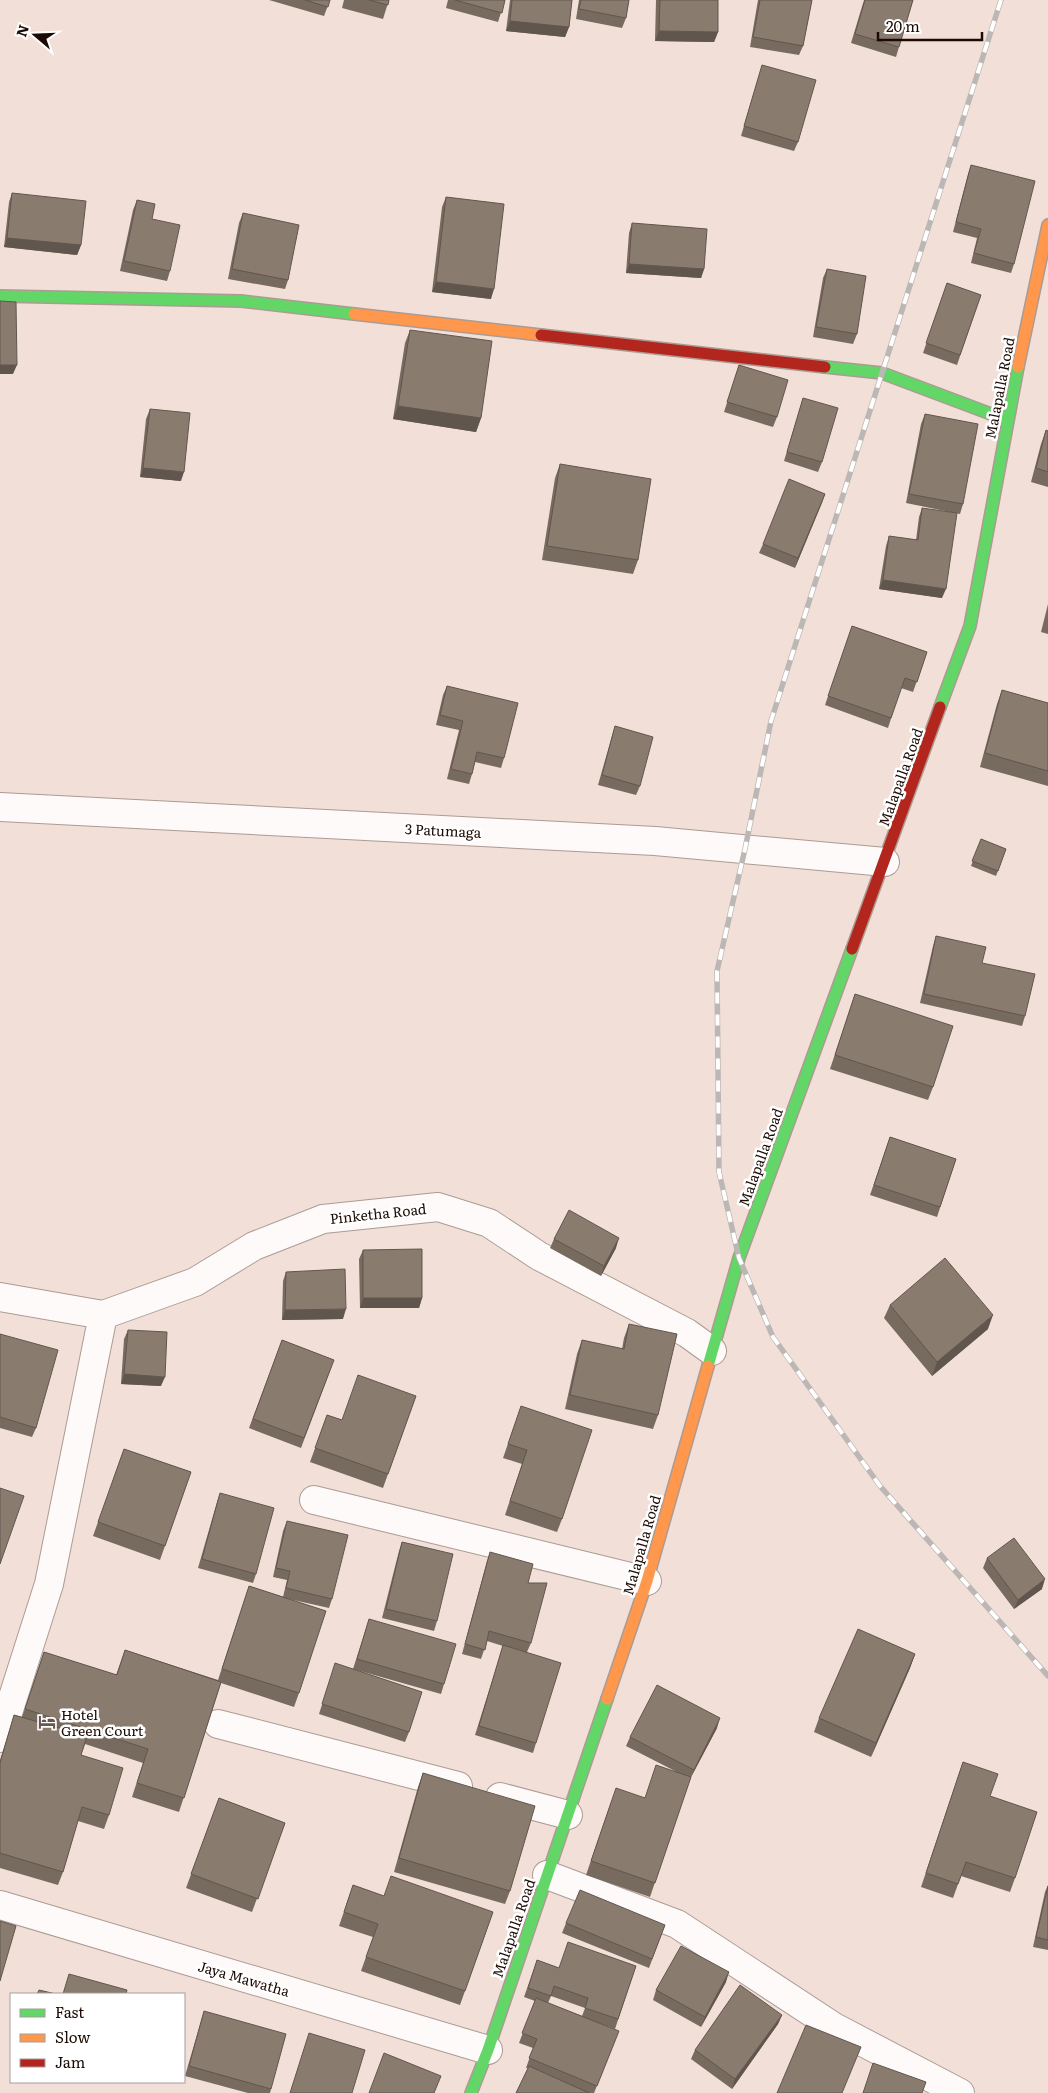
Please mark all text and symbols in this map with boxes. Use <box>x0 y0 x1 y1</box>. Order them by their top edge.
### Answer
north arrow <box>10 10 60 60</box>
scale bar <box>878 10 982 42</box>
text: 20 m <box>886 14 920 37</box>
text: N <box>10 21 33 39</box>
street label: Malapalla Road <box>979 335 1019 441</box>
street label: Malapalla Road <box>873 725 927 829</box>
street label: 3 Patumaga <box>404 818 482 842</box>
street label: Malapalla Road <box>733 1105 787 1209</box>
street label: Pinketha Road <box>329 1198 428 1228</box>
street label: Malapalla Road <box>617 1492 665 1597</box>
place label: Hotel Green Court <box>61 1704 144 1740</box>
hotel icon: Hotel Green Court <box>37 1712 57 1732</box>
street label: Malapalla Road <box>487 1876 539 1980</box>
street label: Jaya Mawatha <box>196 1955 293 2001</box>
legend <box>10 1993 185 2083</box>
text: Fast <box>55 2000 84 2023</box>
text: Slow <box>55 2025 90 2048</box>
text: Jam <box>55 2050 86 2073</box>

